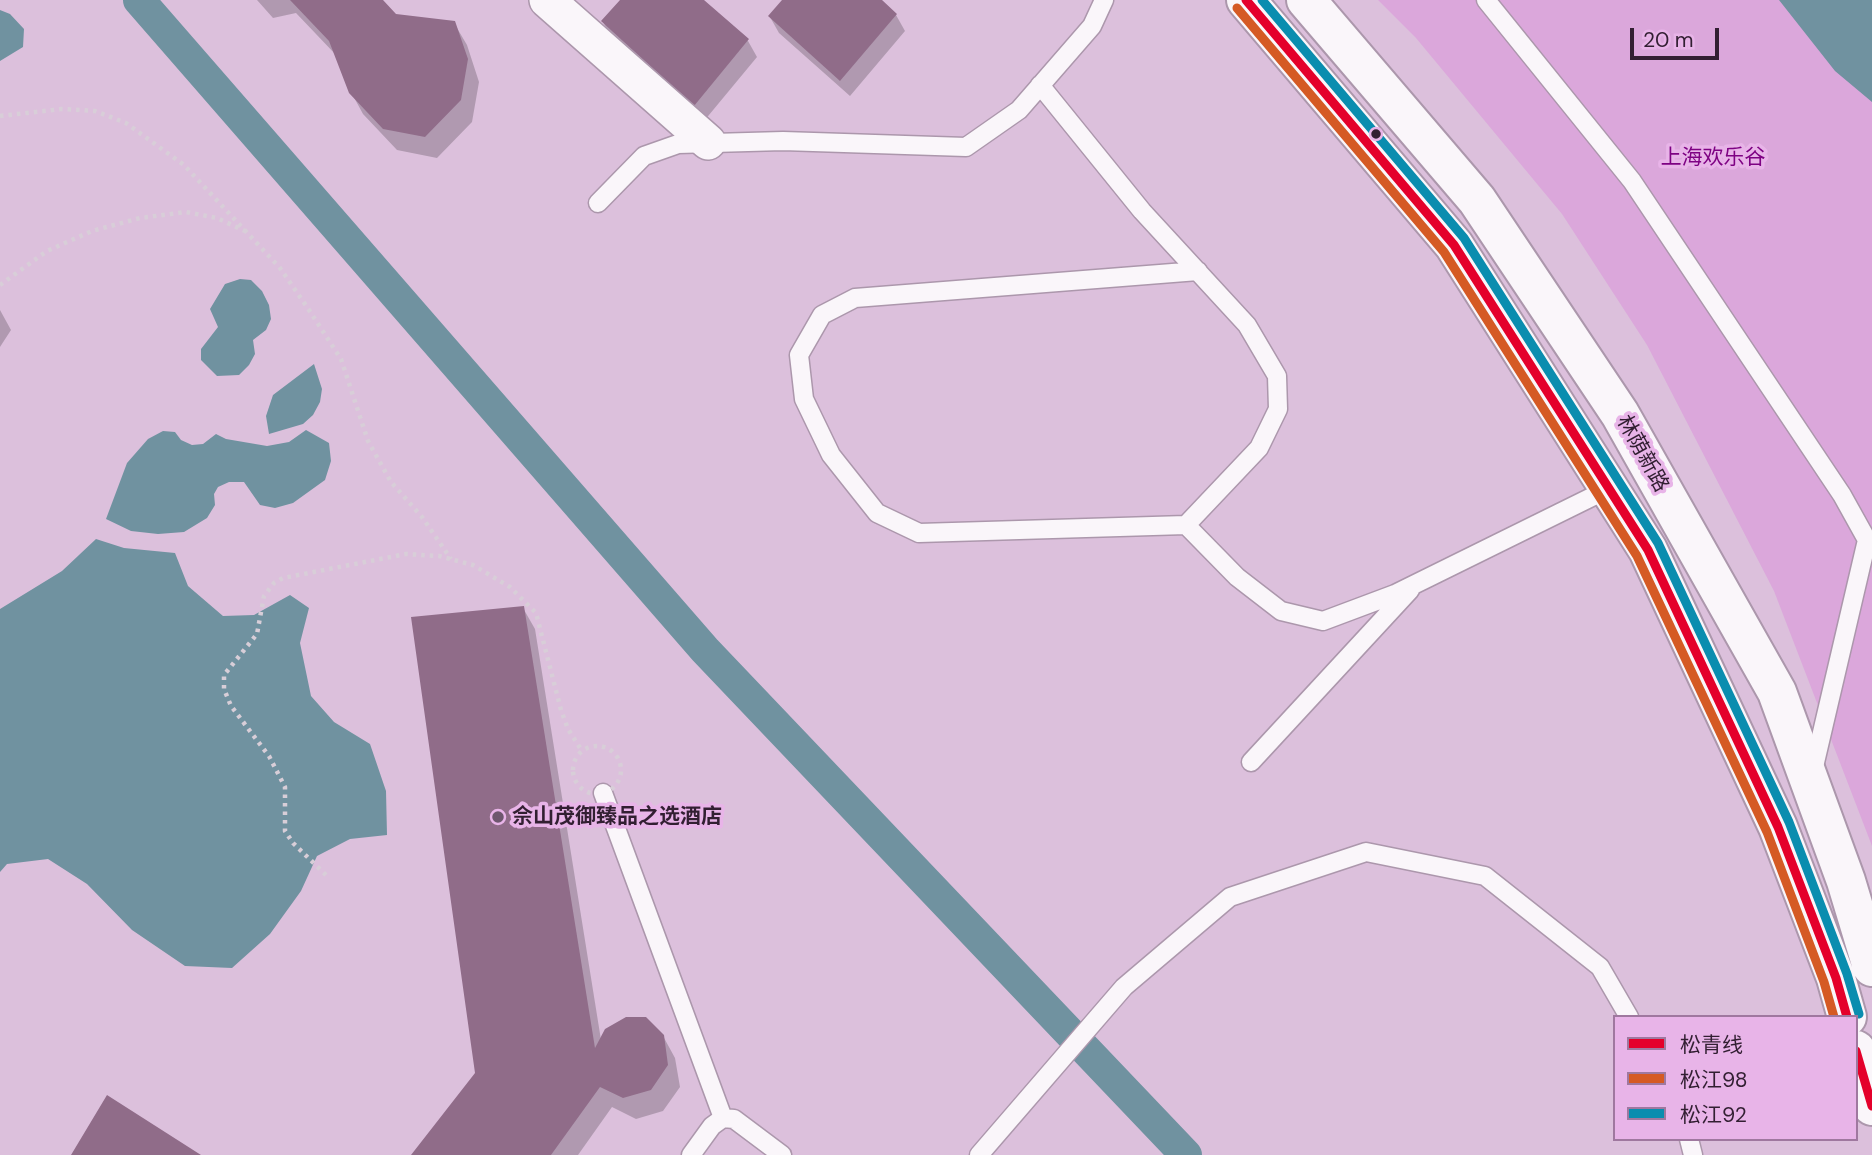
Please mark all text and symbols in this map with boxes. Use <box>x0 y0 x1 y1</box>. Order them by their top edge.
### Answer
scale bar <box>1634 14 1723 58</box>
text: 20 m <box>1643 26 1694 54</box>
unlabelled marker <box>1369 127 1383 141</box>
park label: 上海欢乐谷 <box>1661 145 1765 171</box>
street label: 林荫新路 <box>1611 411 1673 497</box>
place label: 佘山茂御臻品之选酒店 <box>512 804 722 830</box>
marker: 佘山茂御臻品之选酒店 <box>490 809 506 825</box>
legend <box>1613 1015 1858 1141</box>
text: 松青线 <box>1680 1031 1743 1059</box>
text: 松江98 <box>1680 1066 1748 1094</box>
text: 松江92 <box>1680 1101 1747 1129</box>

